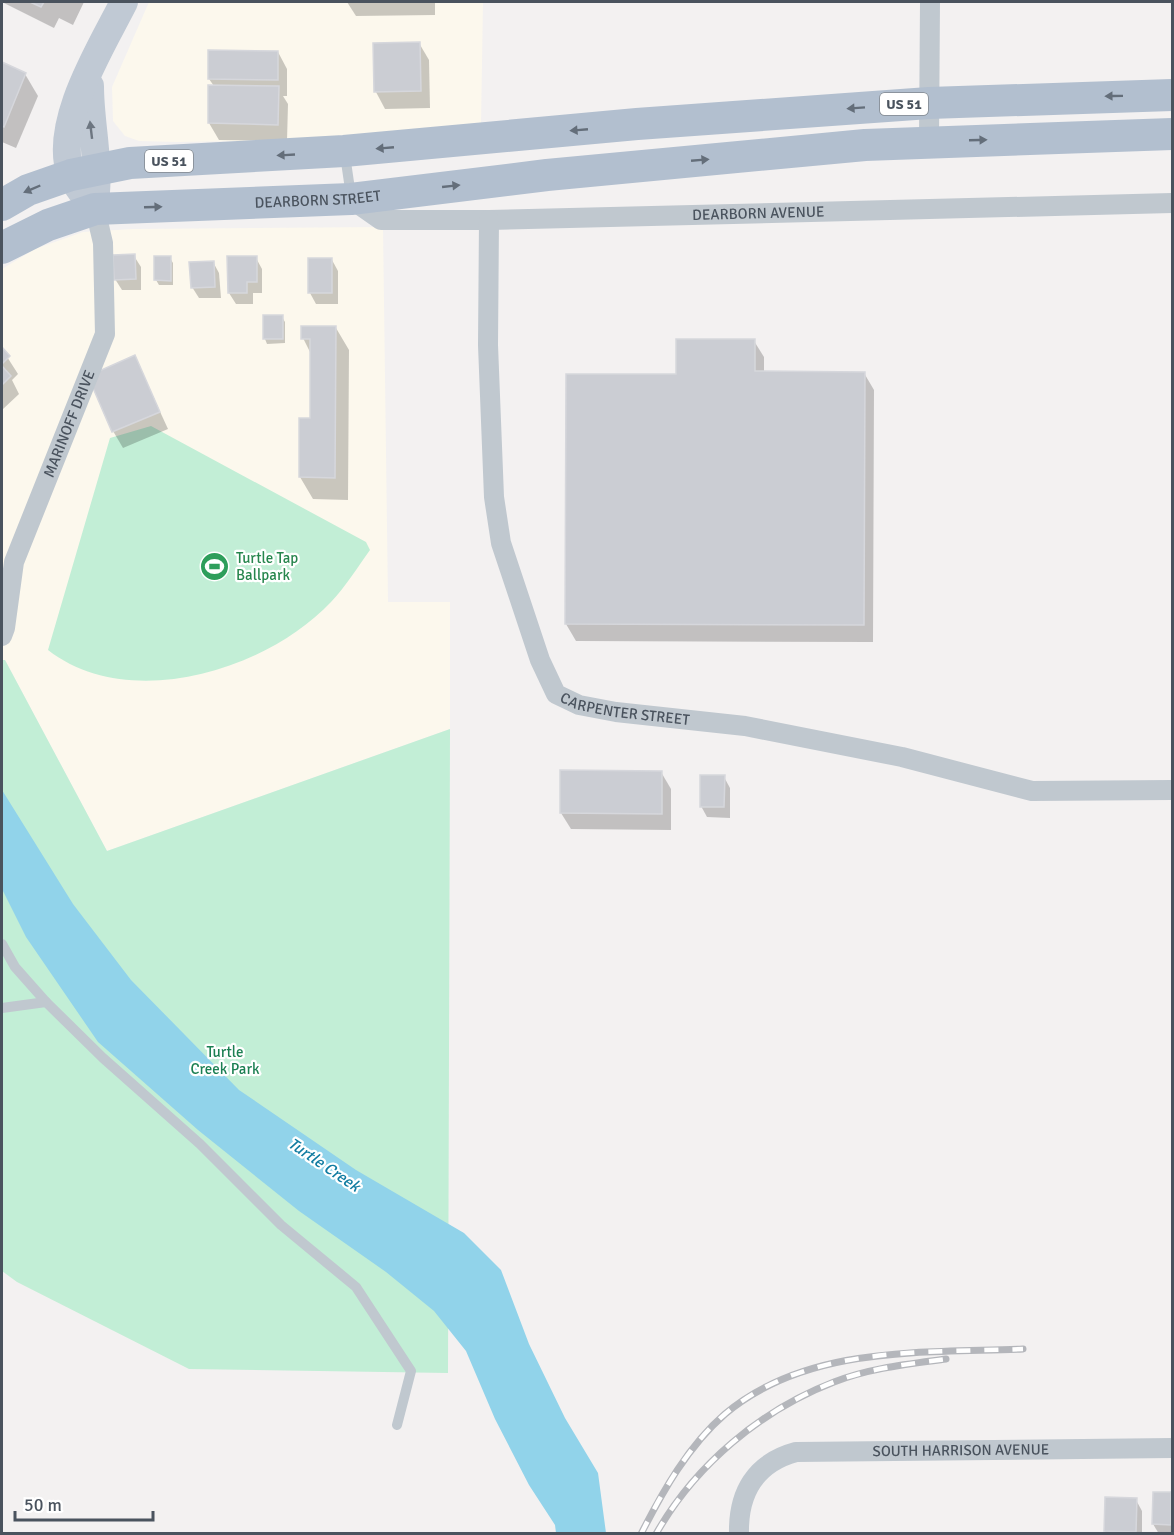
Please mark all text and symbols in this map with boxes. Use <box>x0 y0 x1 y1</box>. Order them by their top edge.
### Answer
one-way arrow <box>1105 92 1124 101</box>
road number: US 51 <box>880 93 928 115</box>
one-way arrow <box>847 103 866 113</box>
one-way arrow <box>87 121 96 140</box>
one-way arrow <box>569 125 588 135</box>
one-way arrow <box>969 135 988 144</box>
one-way arrow <box>375 143 394 153</box>
road number: US 51 <box>145 150 193 172</box>
one-way arrow <box>276 150 295 159</box>
one-way arrow <box>691 155 710 165</box>
one-way arrow <box>442 181 461 191</box>
one-way arrow <box>22 184 40 194</box>
street label: DEARBORN STREET <box>254 186 382 212</box>
one-way arrow <box>144 203 163 212</box>
street label: DEARBORN AVENUE <box>692 203 825 224</box>
street label: MARINOFF DRIVE <box>40 367 99 480</box>
place label: Turtle Tap Ballpark <box>236 549 298 584</box>
sports icon: Turtle Tap Ballpark <box>199 551 231 583</box>
street label: CARPENTER STREET <box>557 688 691 729</box>
park label: Turtle Creek Park <box>191 1043 260 1078</box>
water label: Turtle Creek <box>284 1134 365 1197</box>
street label: SOUTH HARRISON AVENUE <box>872 1440 1049 1460</box>
scale bar <box>15 1484 153 1522</box>
text: 50 m <box>24 1494 62 1516</box>

